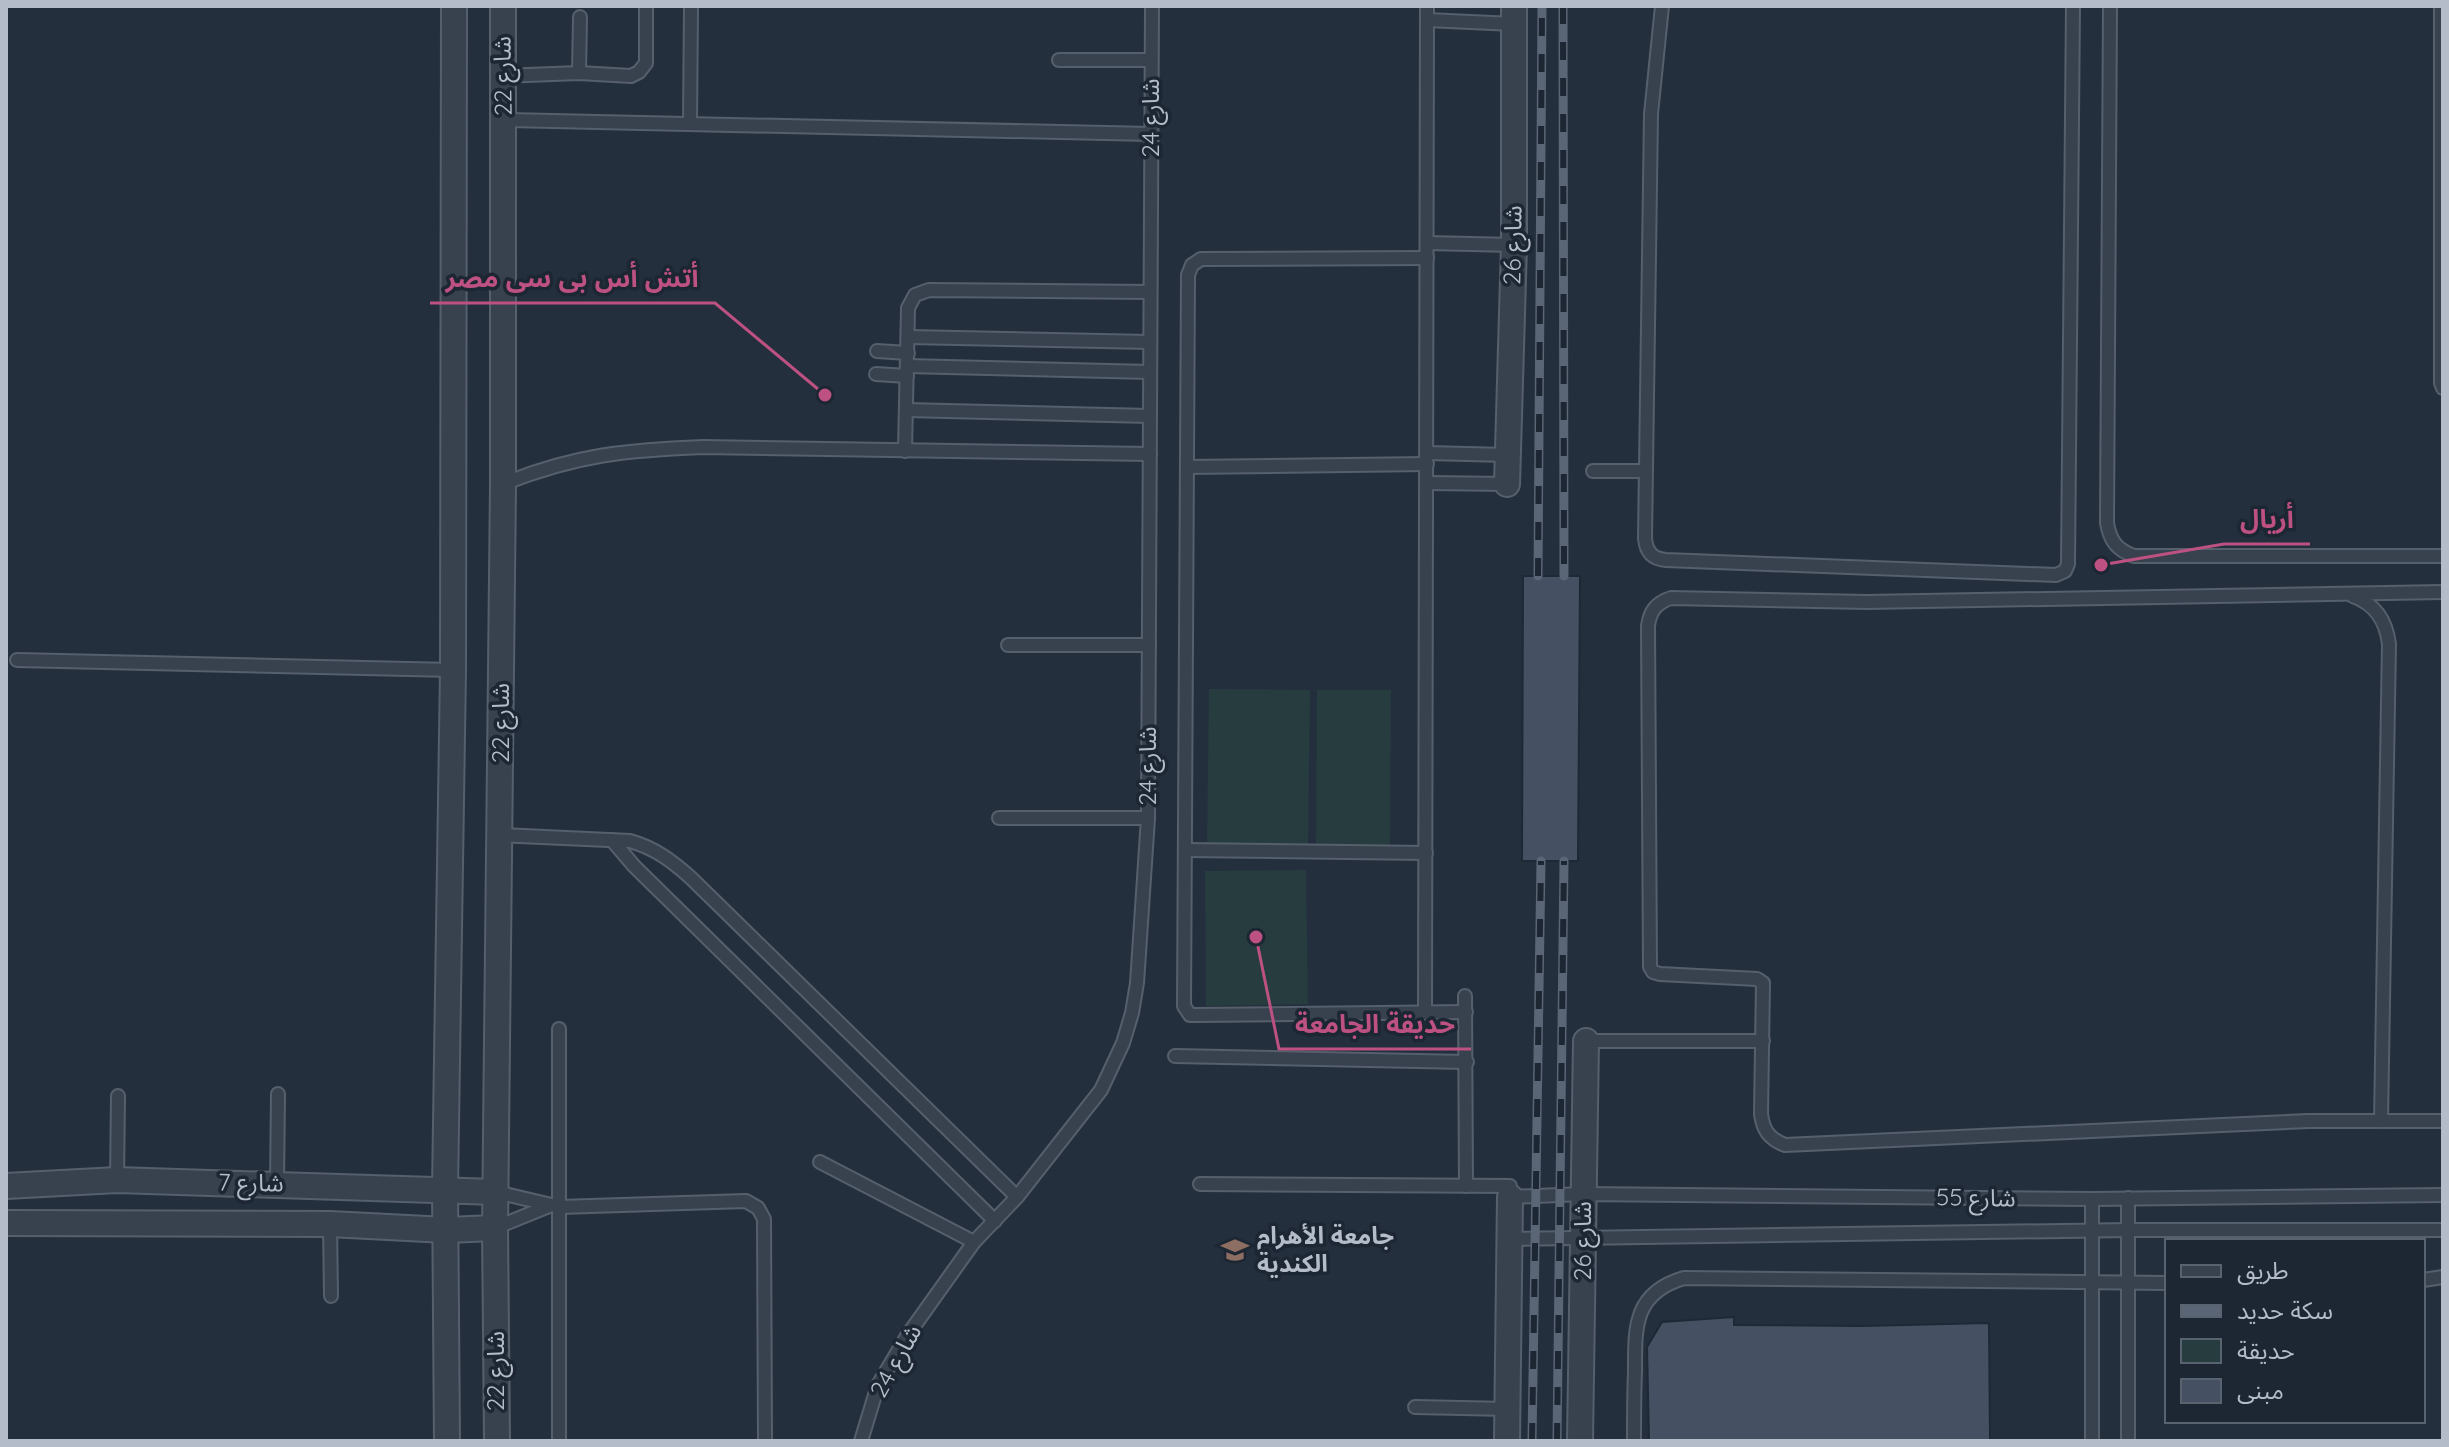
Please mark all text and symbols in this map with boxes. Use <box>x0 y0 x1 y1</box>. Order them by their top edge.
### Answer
street label: شارع 22 <box>486 36 521 116</box>
street label: شارع 24 <box>1135 79 1168 157</box>
street label: شارع 26 <box>1496 205 1531 285</box>
callout: أتش أس بى سى مصر <box>430 253 715 303</box>
text: أتش أس بى سى مصر <box>444 261 699 294</box>
callout: أريال <box>2224 494 2310 544</box>
text: أريال <box>2240 502 2294 535</box>
street label: شارع 22 <box>485 683 518 763</box>
street label: شارع 24 <box>1132 727 1165 805</box>
callout: حديقة الجامعة <box>1279 999 1471 1049</box>
text: حديقة الجامعة <box>1295 1007 1455 1040</box>
street label: شارع 7 <box>218 1166 284 1201</box>
street label: شارع 55 <box>1936 1181 2016 1216</box>
street label: شارع 26 <box>1567 1201 1600 1281</box>
place label: جامعة الأهرام الكندية <box>1257 1220 1394 1278</box>
school or university icon: جامعة الأهرام الكندية <box>1220 1235 1250 1265</box>
legend <box>2165 1239 2425 1423</box>
text: طريق <box>2237 1255 2289 1286</box>
text: سكة حديد <box>2237 1295 2333 1325</box>
street label: شارع 24 <box>863 1319 930 1404</box>
street label: شارع 22 <box>480 1331 513 1411</box>
text: حديقة <box>2237 1335 2295 1365</box>
text: مبنى <box>2237 1375 2284 1405</box>

